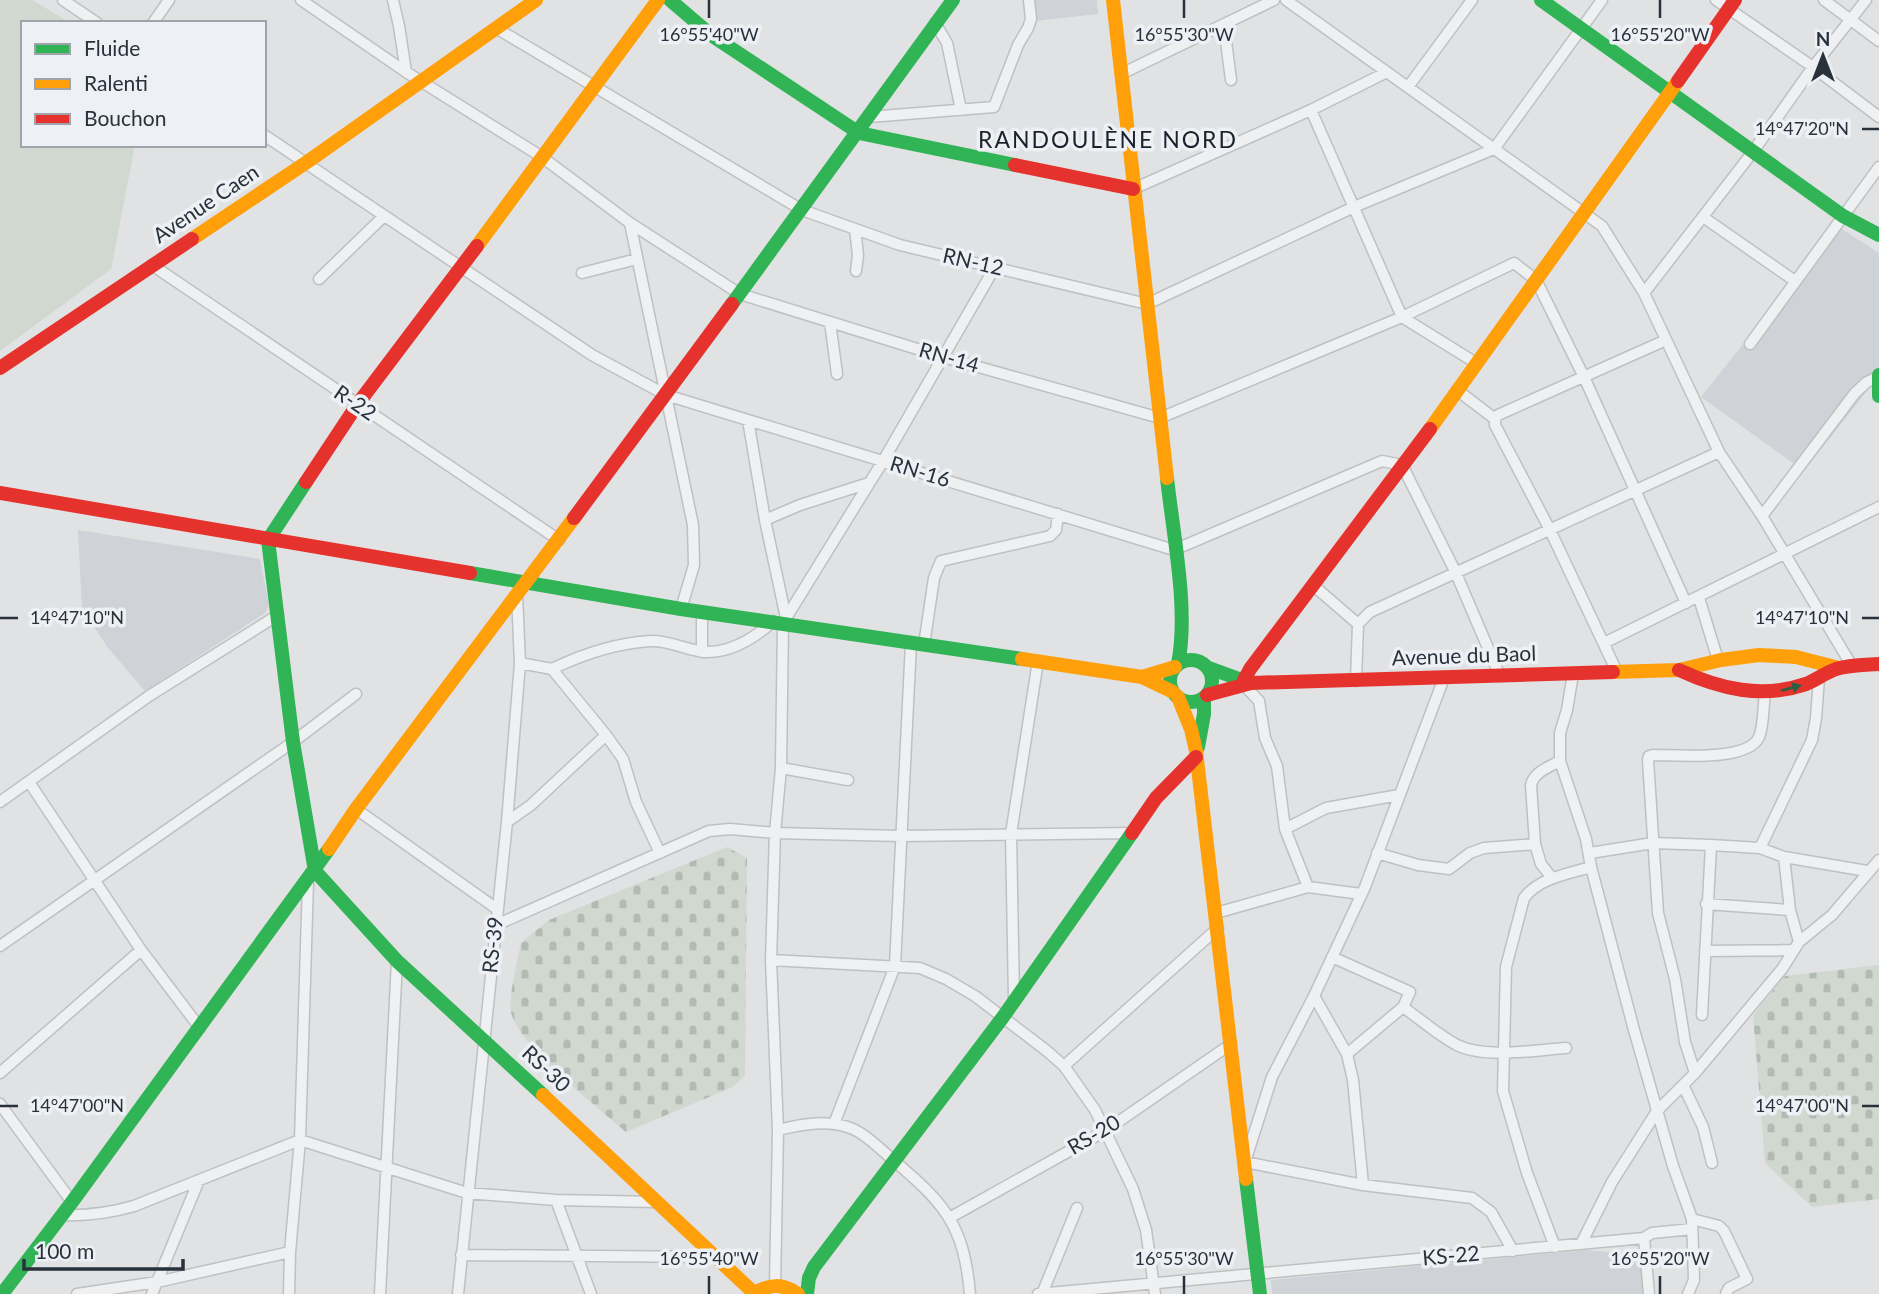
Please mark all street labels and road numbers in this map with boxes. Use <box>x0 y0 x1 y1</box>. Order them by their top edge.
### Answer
street label: Avenue Caen <box>148 158 263 247</box>
street label: RN-12 <box>941 241 1006 280</box>
street label: RN-14 <box>916 336 982 377</box>
street label: R-22 <box>330 379 382 425</box>
street label: RN-16 <box>887 450 953 491</box>
street label: Avenue du Baol <box>1391 639 1537 670</box>
street label: RS-39 <box>476 915 507 974</box>
street label: RS-30 <box>518 1039 576 1096</box>
street label: RS-20 <box>1062 1108 1124 1159</box>
street label: KS-22 <box>1421 1240 1481 1269</box>

